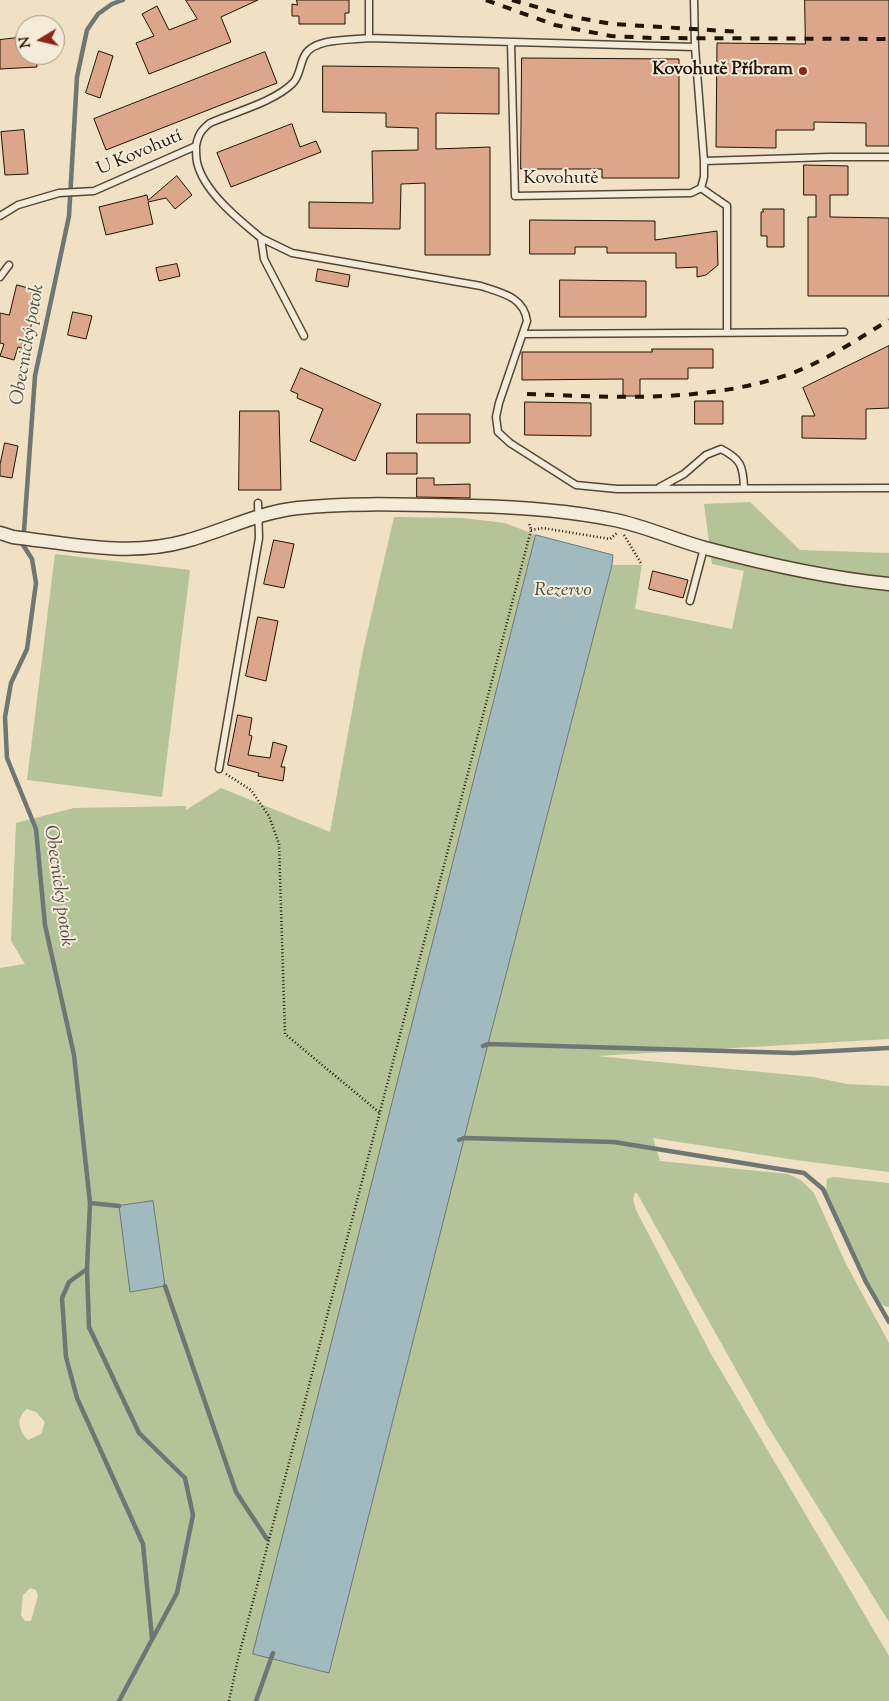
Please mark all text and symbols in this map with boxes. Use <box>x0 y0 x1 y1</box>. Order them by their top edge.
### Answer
north arrow <box>15 15 65 65</box>
text: N <box>15 35 37 49</box>
place label: Kovohutě Příbram <box>652 60 793 82</box>
marker: Kovohutě Příbram <box>797 65 809 77</box>
street label: U Kovohutí <box>94 126 186 182</box>
street label: Kovohutě <box>523 169 599 191</box>
water label: Obecnický potok <box>7 283 51 407</box>
water label: Rezervo <box>534 581 592 603</box>
water label: Obecnický potok <box>37 824 77 948</box>

